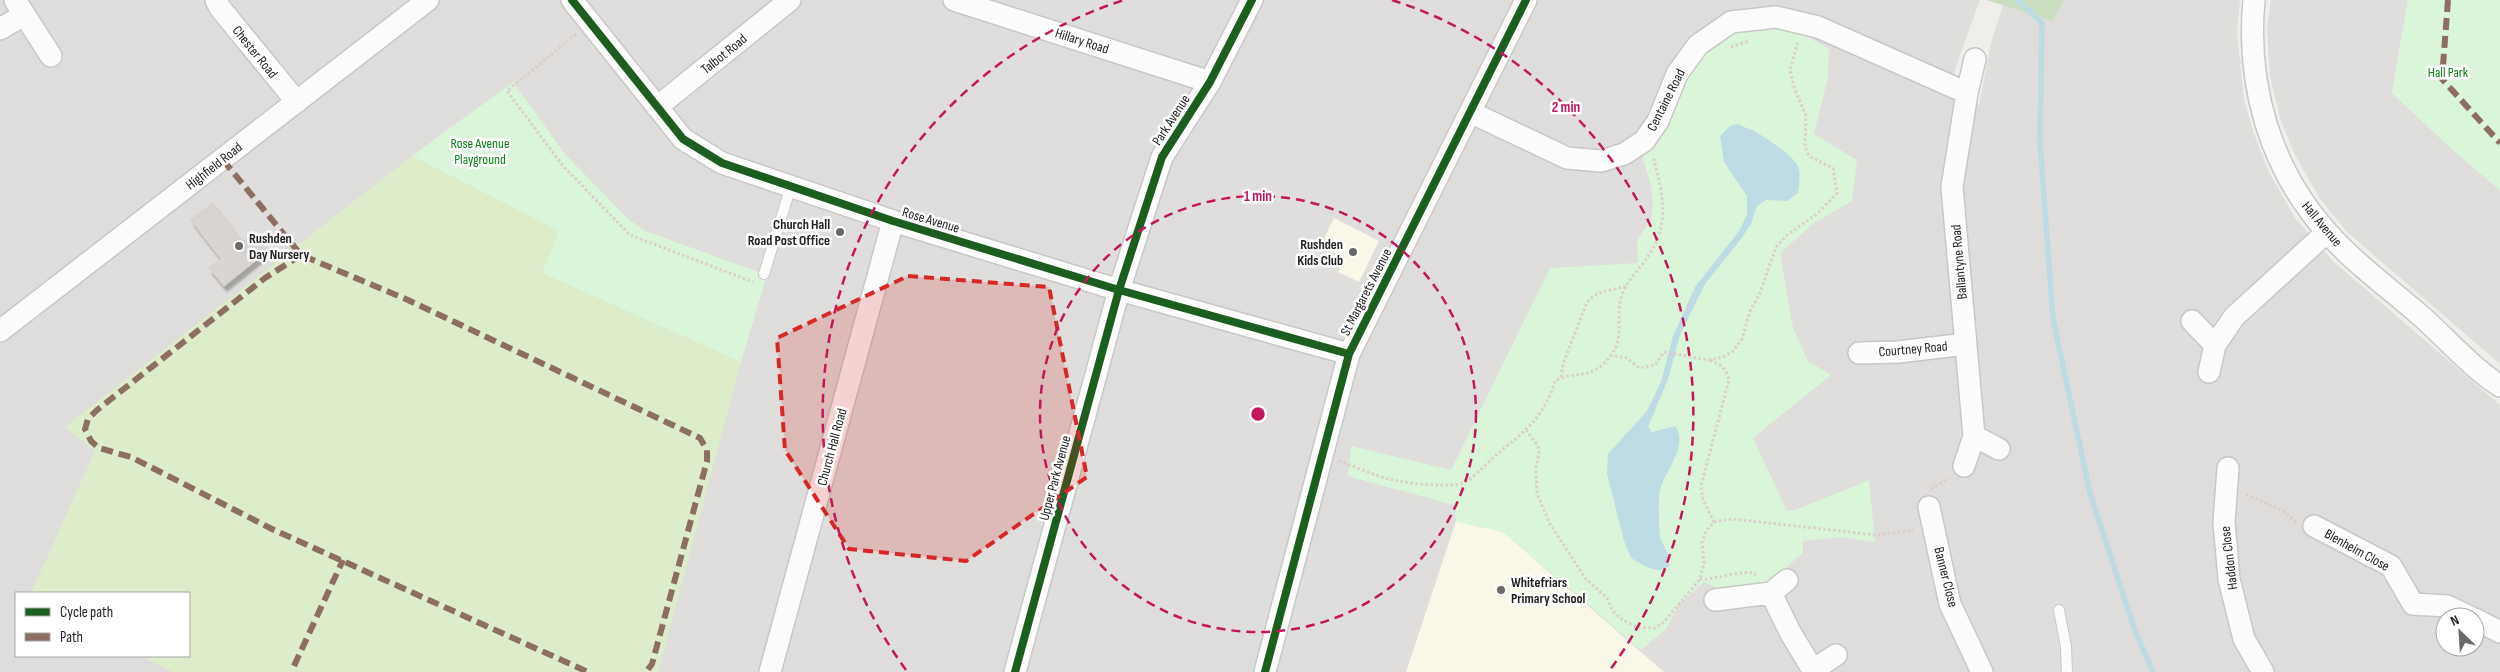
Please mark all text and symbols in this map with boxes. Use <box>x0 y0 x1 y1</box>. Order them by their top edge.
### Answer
street label: Chester Road <box>229 22 281 82</box>
street label: Hillary Road <box>1053 24 1111 58</box>
street label: Talbot Road <box>698 30 751 78</box>
park label: Hall Park <box>2428 64 2469 81</box>
street label: Centaine Road <box>1643 66 1689 134</box>
street label: Park Avenue <box>1148 91 1194 149</box>
text: 2 min <box>1552 98 1580 117</box>
park label: Rose Avenue Playground <box>450 135 510 168</box>
street label: Highfield Road <box>182 139 246 193</box>
text: 1 min <box>1244 187 1272 206</box>
street label: Hall Avenue <box>2298 198 2346 250</box>
street label: Rose Avenue <box>900 203 962 237</box>
place label: Church Hall Road Post Office <box>748 216 830 249</box>
street label: Ballantyne Road <box>1947 224 1971 300</box>
marker: Church Hall Road Post Office <box>834 226 846 238</box>
place label: Rushden Day Nursery <box>249 230 309 263</box>
place label: Rushden Kids Club <box>1297 236 1343 269</box>
marker: Rushden Day Nursery <box>233 240 245 252</box>
street label: St Margarets Avenue <box>1337 246 1395 338</box>
marker: Rushden Kids Club <box>1347 246 1359 258</box>
street label: Courtney Road <box>1878 338 1948 360</box>
centre of rings <box>1249 405 1267 423</box>
street label: Church Hall Road <box>813 406 851 488</box>
street label: Upper Park Avenue <box>1035 434 1075 522</box>
street label: Haddon Close <box>2217 525 2241 591</box>
street label: Blenheim Close <box>2322 525 2392 575</box>
street label: Banner Close <box>1930 545 1962 609</box>
place label: Whitefriars Primary School <box>1511 574 1586 607</box>
marker: Whitefriars Primary School <box>1495 584 1507 596</box>
legend <box>15 592 190 657</box>
text: Cycle path <box>60 603 113 622</box>
north arrow <box>2435 607 2485 657</box>
text: N <box>2448 611 2462 630</box>
text: Path <box>60 628 83 647</box>

